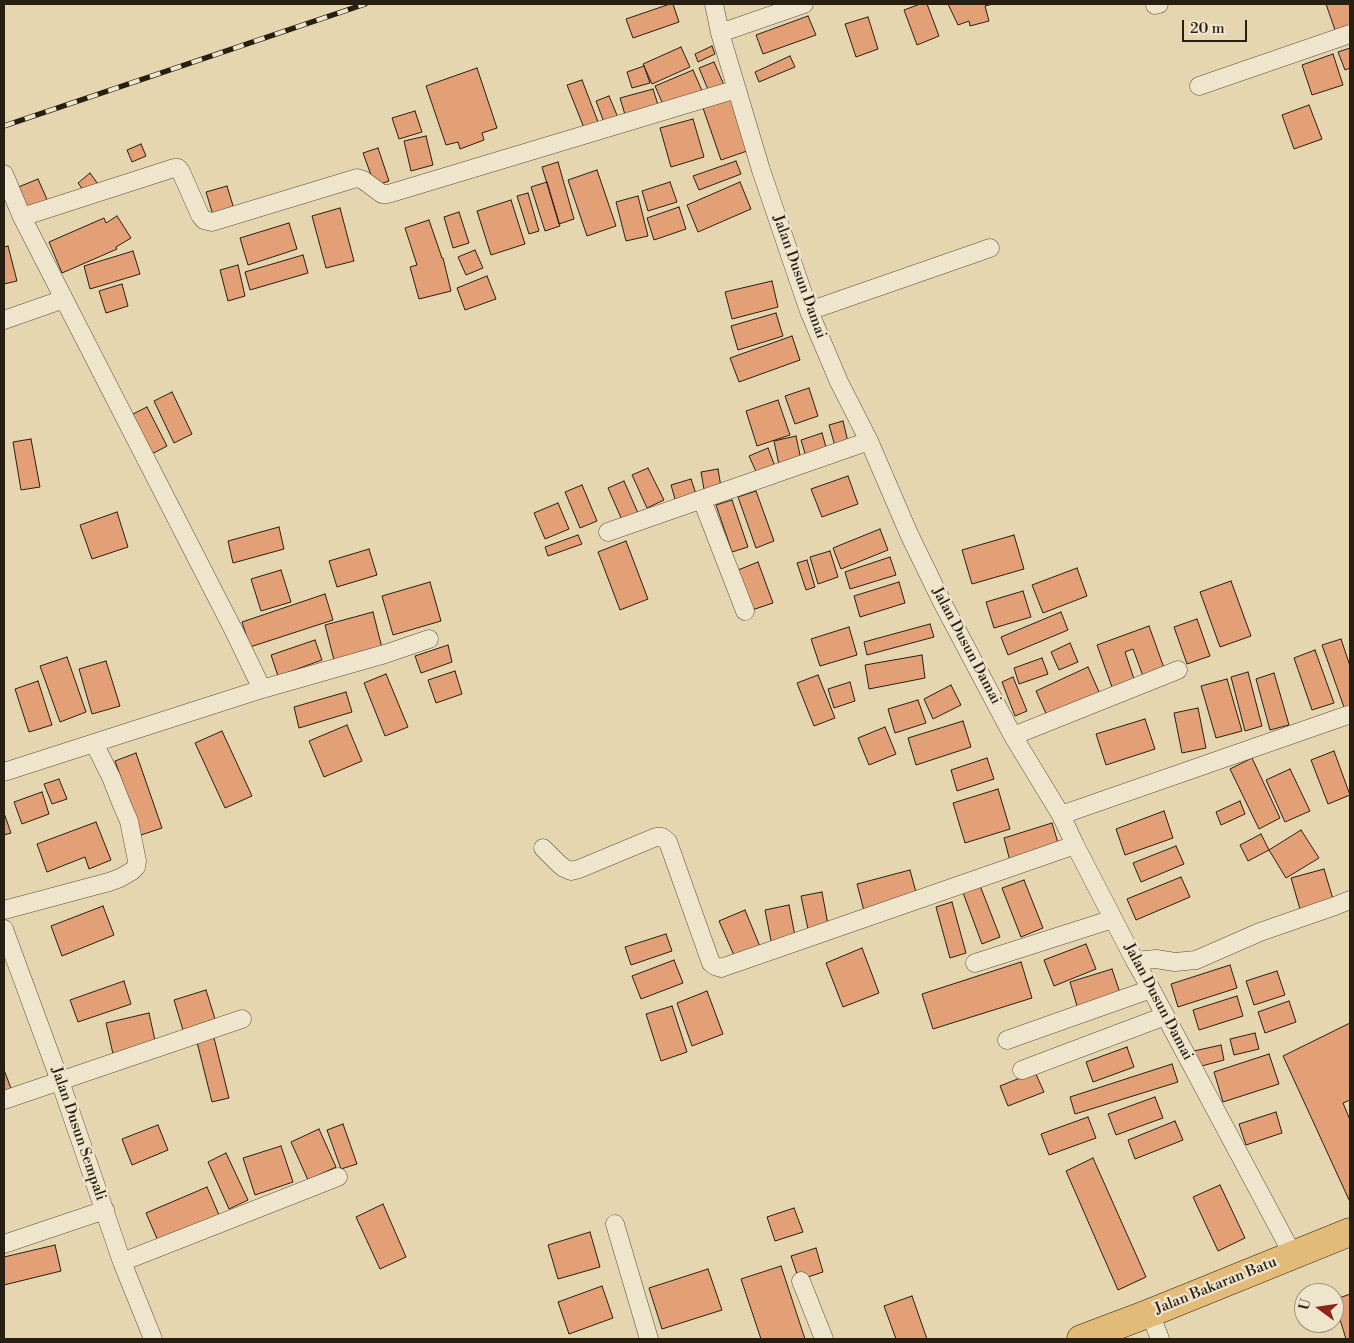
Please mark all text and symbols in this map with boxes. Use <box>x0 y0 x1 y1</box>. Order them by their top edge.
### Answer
scale bar <box>1184 10 1249 42</box>
text: 20 m <box>1190 19 1225 38</box>
street label: Jalan Dusun Damai <box>768 213 830 341</box>
street label: Jalan Dusun Damai <box>927 584 1005 708</box>
street label: Jalan Dusun Damai <box>1119 940 1197 1064</box>
street label: Jalan Dusun Sempali <box>47 1065 109 1203</box>
street label: Jalan Bakaran Batu <box>1152 1253 1280 1319</box>
north arrow <box>1294 1283 1344 1333</box>
text: U <box>1295 1297 1315 1312</box>

